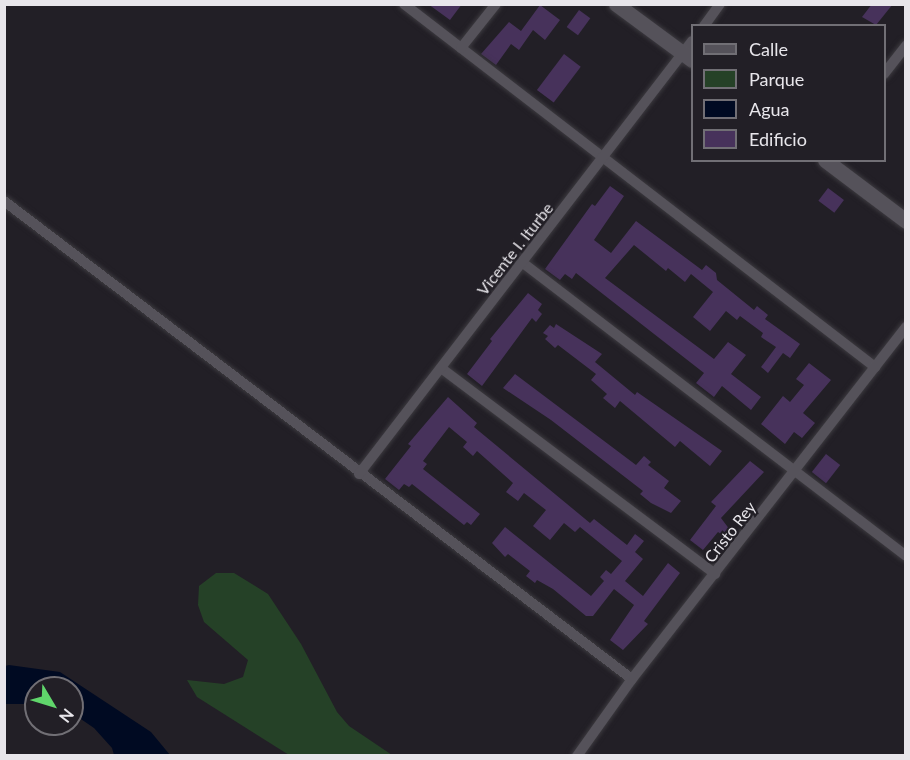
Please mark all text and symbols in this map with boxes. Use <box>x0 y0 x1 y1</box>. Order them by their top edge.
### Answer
legend <box>691 24 886 162</box>
text: Calle <box>749 38 788 60</box>
text: Parque <box>749 68 804 90</box>
text: Agua <box>749 98 790 120</box>
text: Edificio <box>749 128 807 150</box>
street label: Vicente I. Iturbe <box>473 199 557 299</box>
street label: Cristo Rey <box>700 498 760 566</box>
north arrow <box>24 676 84 736</box>
text: N <box>56 705 78 727</box>

